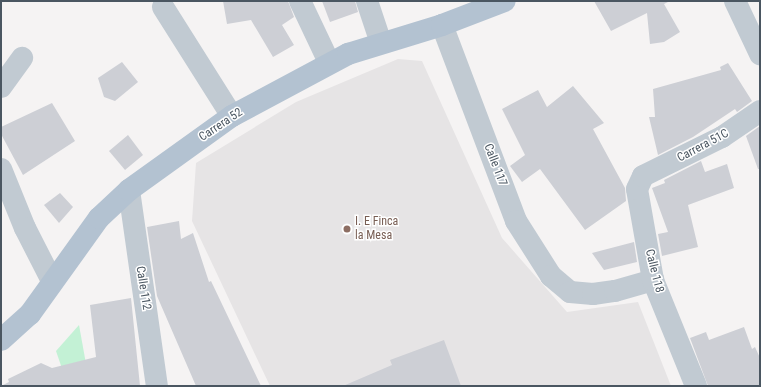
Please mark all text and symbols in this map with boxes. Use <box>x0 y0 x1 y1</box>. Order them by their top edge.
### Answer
street label: Carrera 52 <box>197 105 245 145</box>
street label: Carrera 51C <box>675 127 731 165</box>
street label: Calle 117 <box>480 142 510 188</box>
place label: I. E Finca la Mesa <box>355 215 398 243</box>
marker: I. E Finca la Mesa <box>342 224 352 234</box>
street label: Calle 118 <box>642 248 666 294</box>
street label: Calle 112 <box>132 265 154 311</box>

